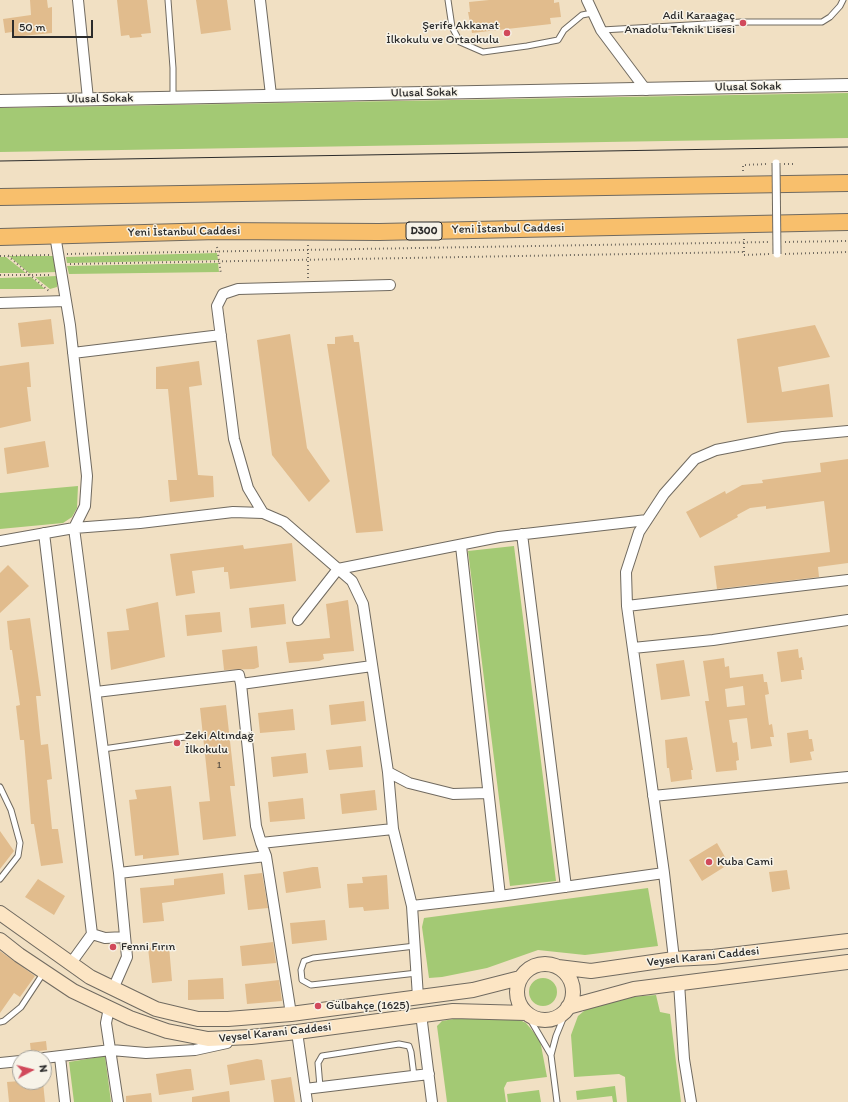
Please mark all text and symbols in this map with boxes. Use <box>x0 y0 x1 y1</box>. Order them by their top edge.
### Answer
place label: Adil Karaağaç Anadolu Teknik Lisesi <box>625 9 735 37</box>
scale bar <box>14 12 95 38</box>
marker: Adil Karaağaç Anadolu Teknik Lisesi <box>738 18 748 28</box>
place label: Şerife Akkanat İlkokulu ve Ortaokulu <box>386 19 499 47</box>
text: 50 m <box>19 20 45 34</box>
marker: Şerife Akkanat İlkokulu ve Ortaokulu <box>502 28 512 38</box>
street label: Ulusal Sokak <box>715 79 781 95</box>
street label: Ulusal Sokak <box>391 85 457 101</box>
street label: Ulusal Sokak <box>67 91 133 107</box>
street label: Yeni İstanbul Caddesi <box>452 221 564 237</box>
road number: D300 <box>406 222 442 240</box>
street label: Yeni İstanbul Caddesi <box>128 224 240 240</box>
place label: Zeki Altındağ İlkokulu <box>185 729 254 757</box>
marker: Zeki Altındağ İlkokulu <box>172 738 182 748</box>
house number: 1 <box>217 759 221 771</box>
place label: Kuba Cami <box>717 855 773 869</box>
marker: Kuba Cami <box>704 857 714 867</box>
place label: Fenni Fırın <box>121 940 175 954</box>
marker: Fenni Fırın <box>108 942 118 952</box>
street label: Veysel Karani Caddesi <box>646 944 760 970</box>
place label: Gülbahçe (1625) <box>326 999 410 1013</box>
marker: Gülbahçe (1625) <box>313 1001 323 1011</box>
street label: Veysel Karani Caddesi <box>218 1020 332 1046</box>
north arrow <box>12 1050 52 1090</box>
text: N <box>37 1064 50 1073</box>

